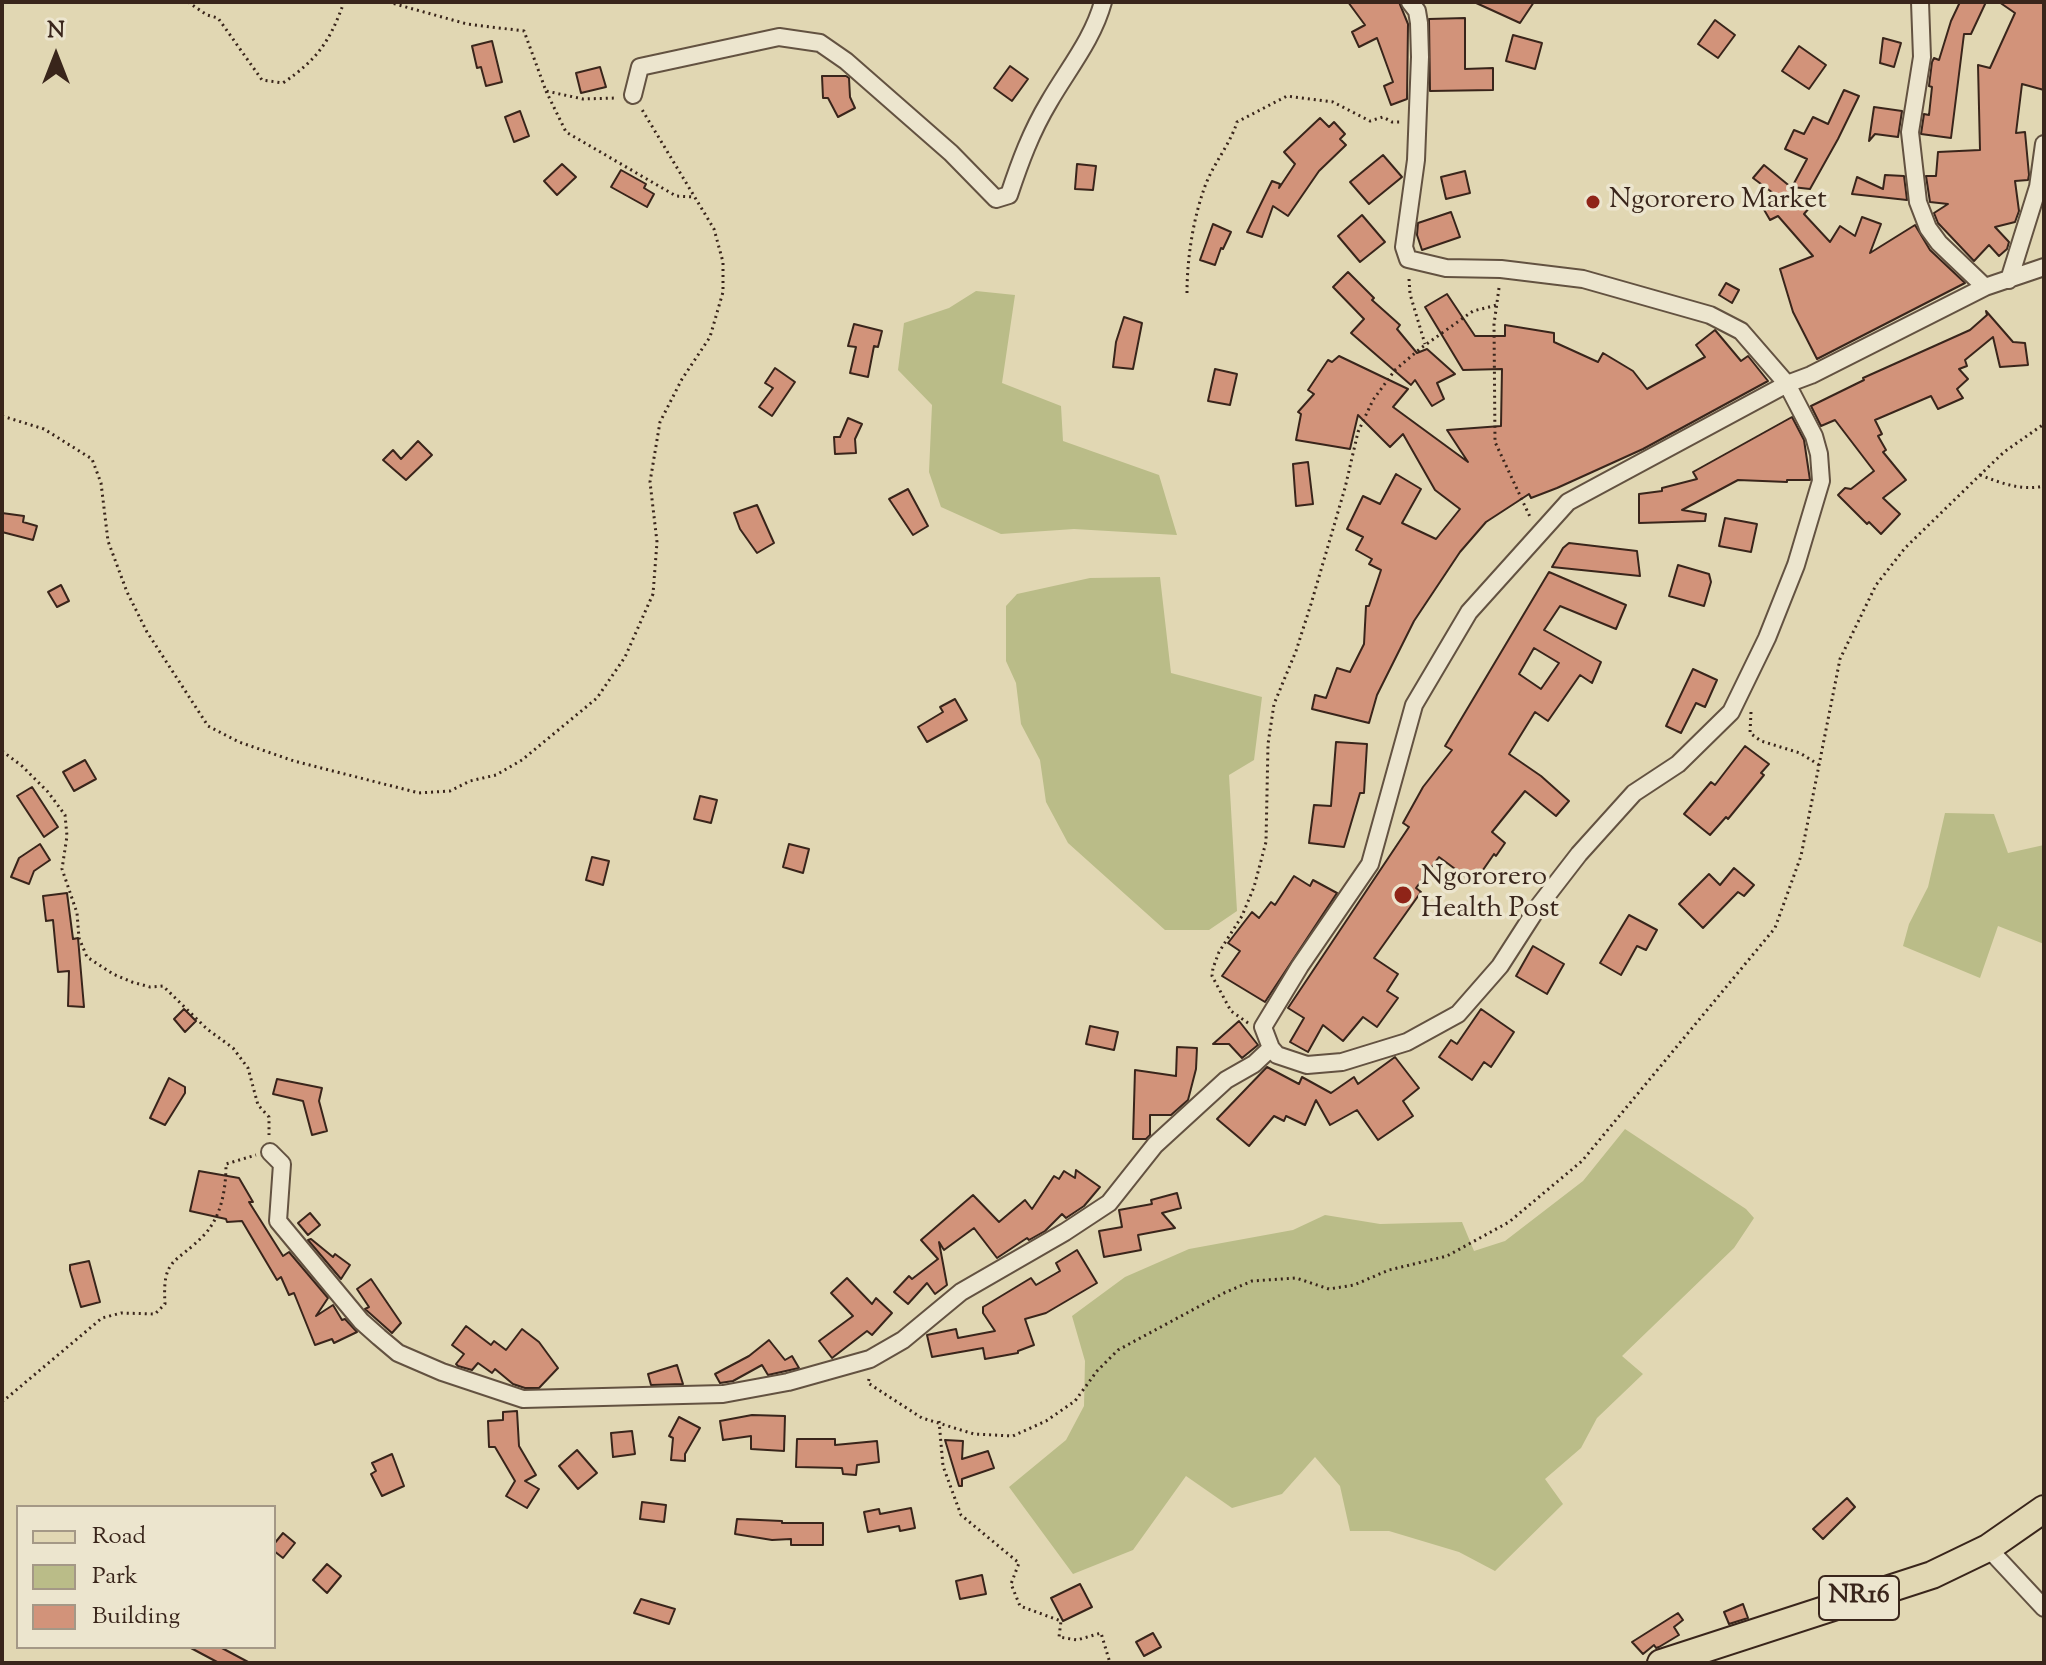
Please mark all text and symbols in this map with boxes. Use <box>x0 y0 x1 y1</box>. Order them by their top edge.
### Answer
north arrow <box>16 16 96 96</box>
text: N <box>47 16 65 48</box>
place label: Ngororero Market <box>1609 185 1827 219</box>
marker: Ngororero Market <box>1584 193 1602 211</box>
place label: Ngororero Health Post <box>1421 862 1559 928</box>
marker: Ngororero Health Post <box>1392 884 1414 906</box>
legend <box>16 1505 276 1649</box>
text: Road <box>92 1520 146 1554</box>
text: Park <box>92 1560 138 1594</box>
road number: NR16 <box>1819 1576 1899 1620</box>
text: Building <box>92 1600 180 1634</box>

